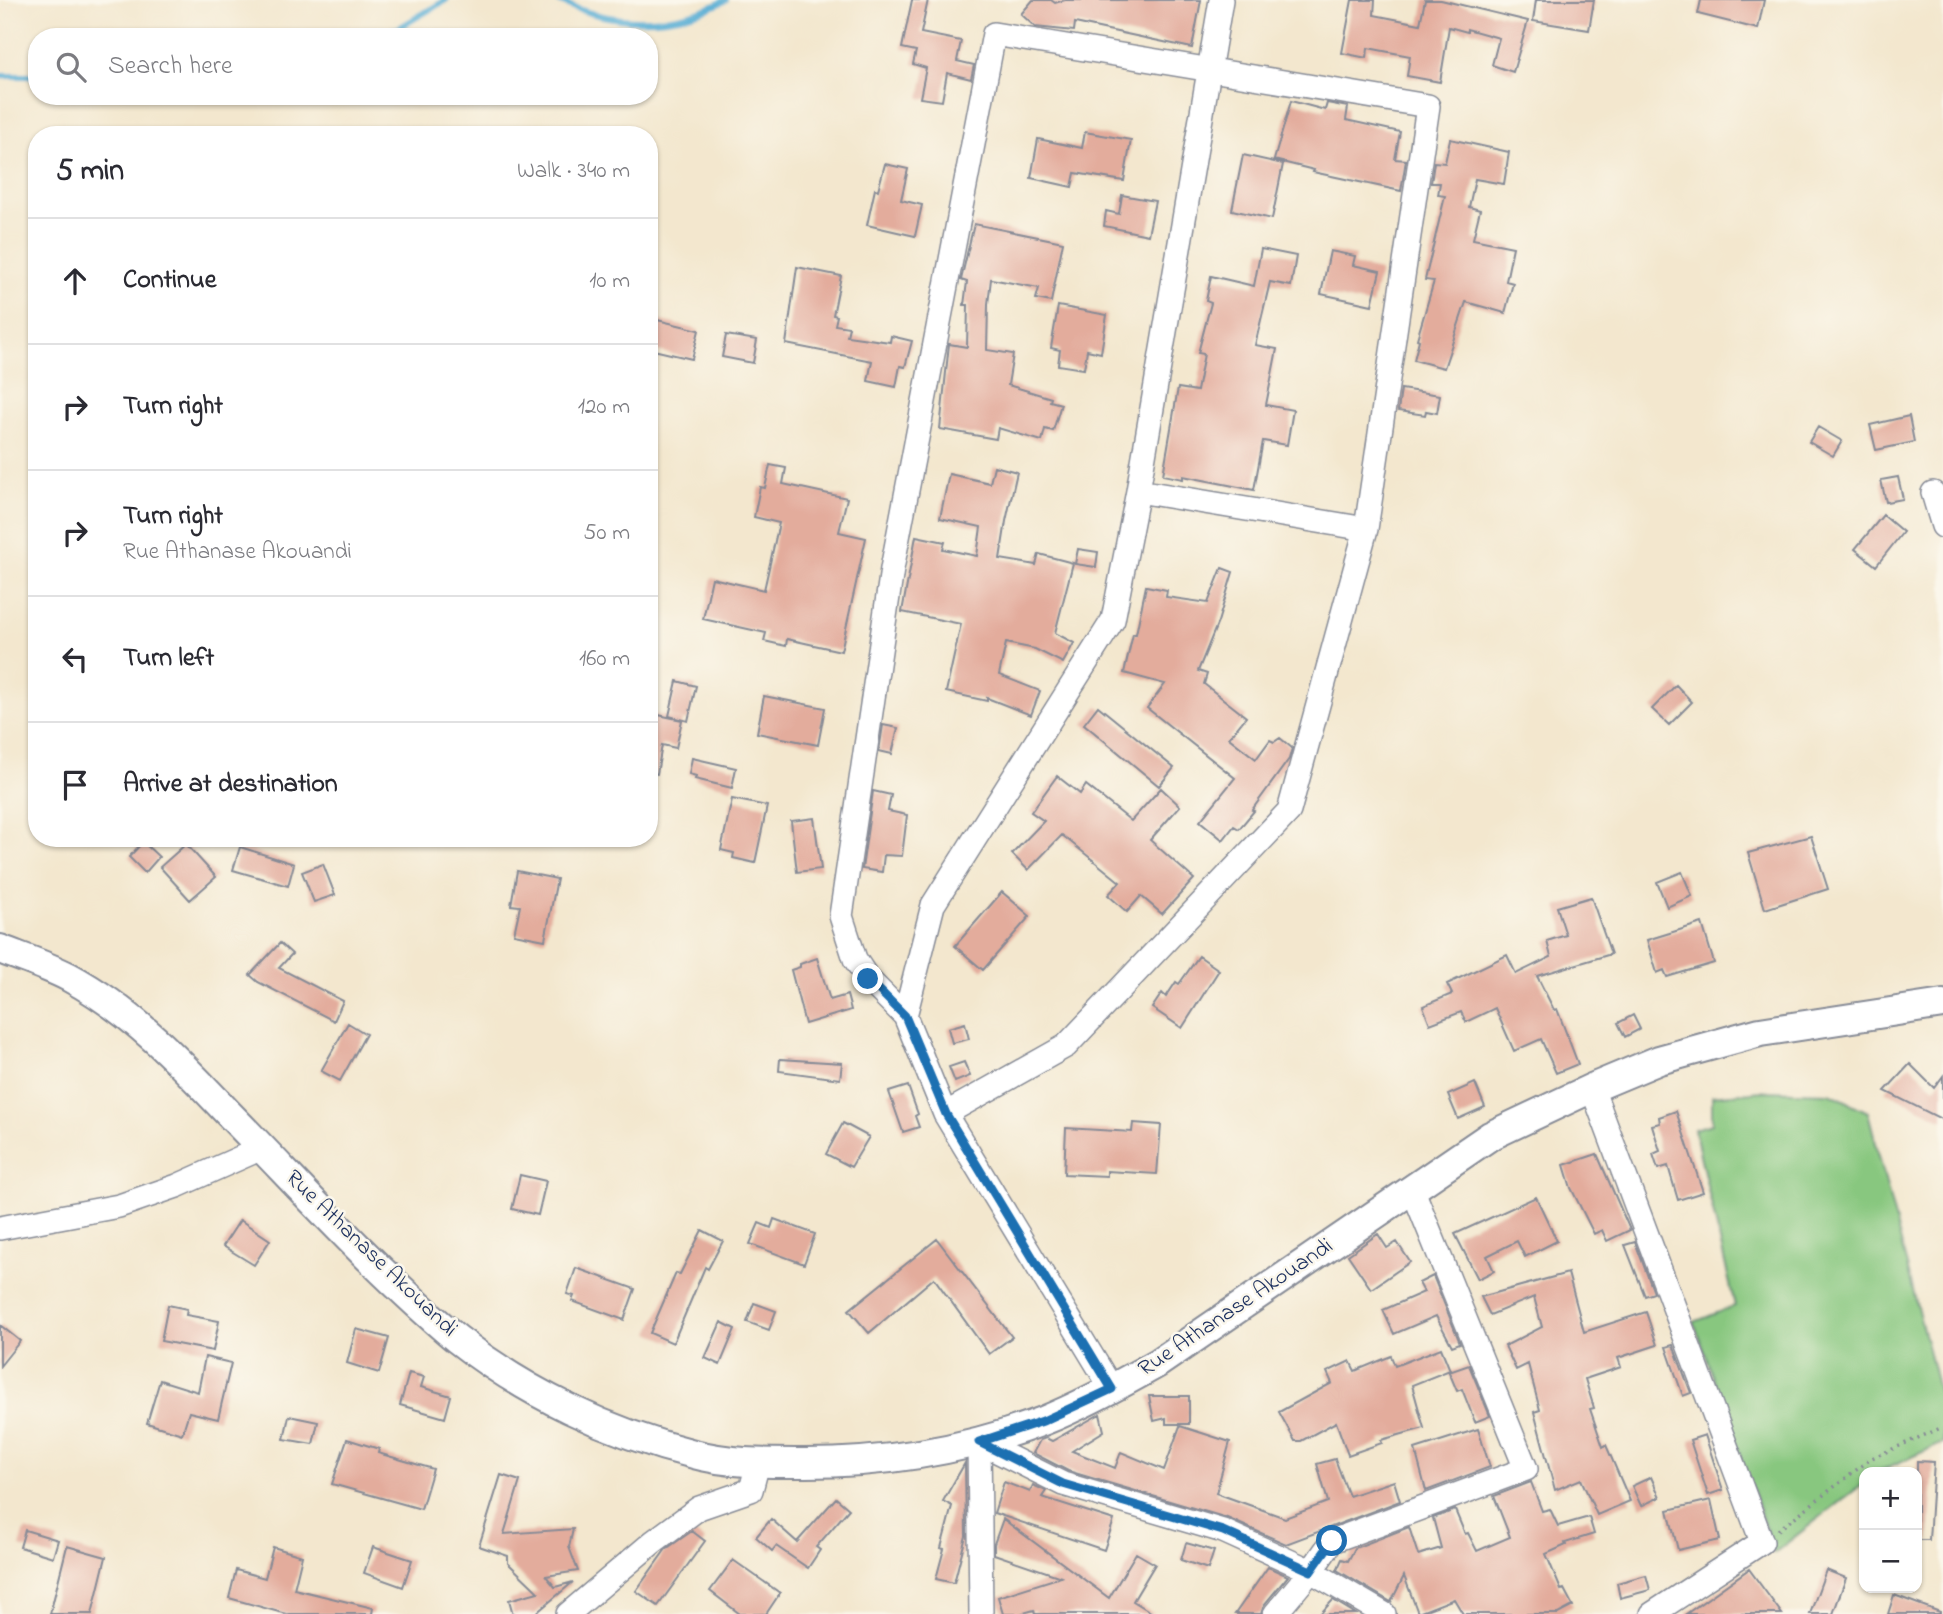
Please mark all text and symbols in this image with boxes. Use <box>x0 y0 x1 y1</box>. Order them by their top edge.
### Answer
search box <box>28 28 658 105</box>
icon: search <box>52 48 90 86</box>
text: Search here <box>108 48 233 86</box>
text: 5 min <box>56 150 124 194</box>
text: Walk · 340 m <box>517 155 630 188</box>
icon: ahead <box>56 262 94 300</box>
text: Continue <box>123 262 216 300</box>
text: 10 m <box>589 265 630 298</box>
icon: right <box>56 388 94 426</box>
text: Turn right <box>123 388 223 426</box>
text: 120 m <box>578 391 630 424</box>
text: Turn right <box>123 498 223 536</box>
icon: right <box>56 514 94 552</box>
text: 50 m <box>583 517 630 550</box>
text: Rue Athanase Akouandi <box>123 536 352 569</box>
icon: left <box>56 640 94 678</box>
text: Turn left <box>123 640 214 678</box>
text: 160 m <box>579 643 630 676</box>
icon: arrive <box>56 766 94 804</box>
text: Arrive at destination <box>123 766 338 804</box>
route end <box>852 963 883 994</box>
street label: Rue Athanase Akouandi <box>277 1163 465 1345</box>
street label: Rue Athanase Akouandi <box>1132 1230 1340 1386</box>
map controls <box>1859 1467 1922 1593</box>
button: + <box>1859 1467 1922 1530</box>
route start <box>1316 1525 1347 1556</box>
button: − <box>1859 1530 1922 1593</box>

